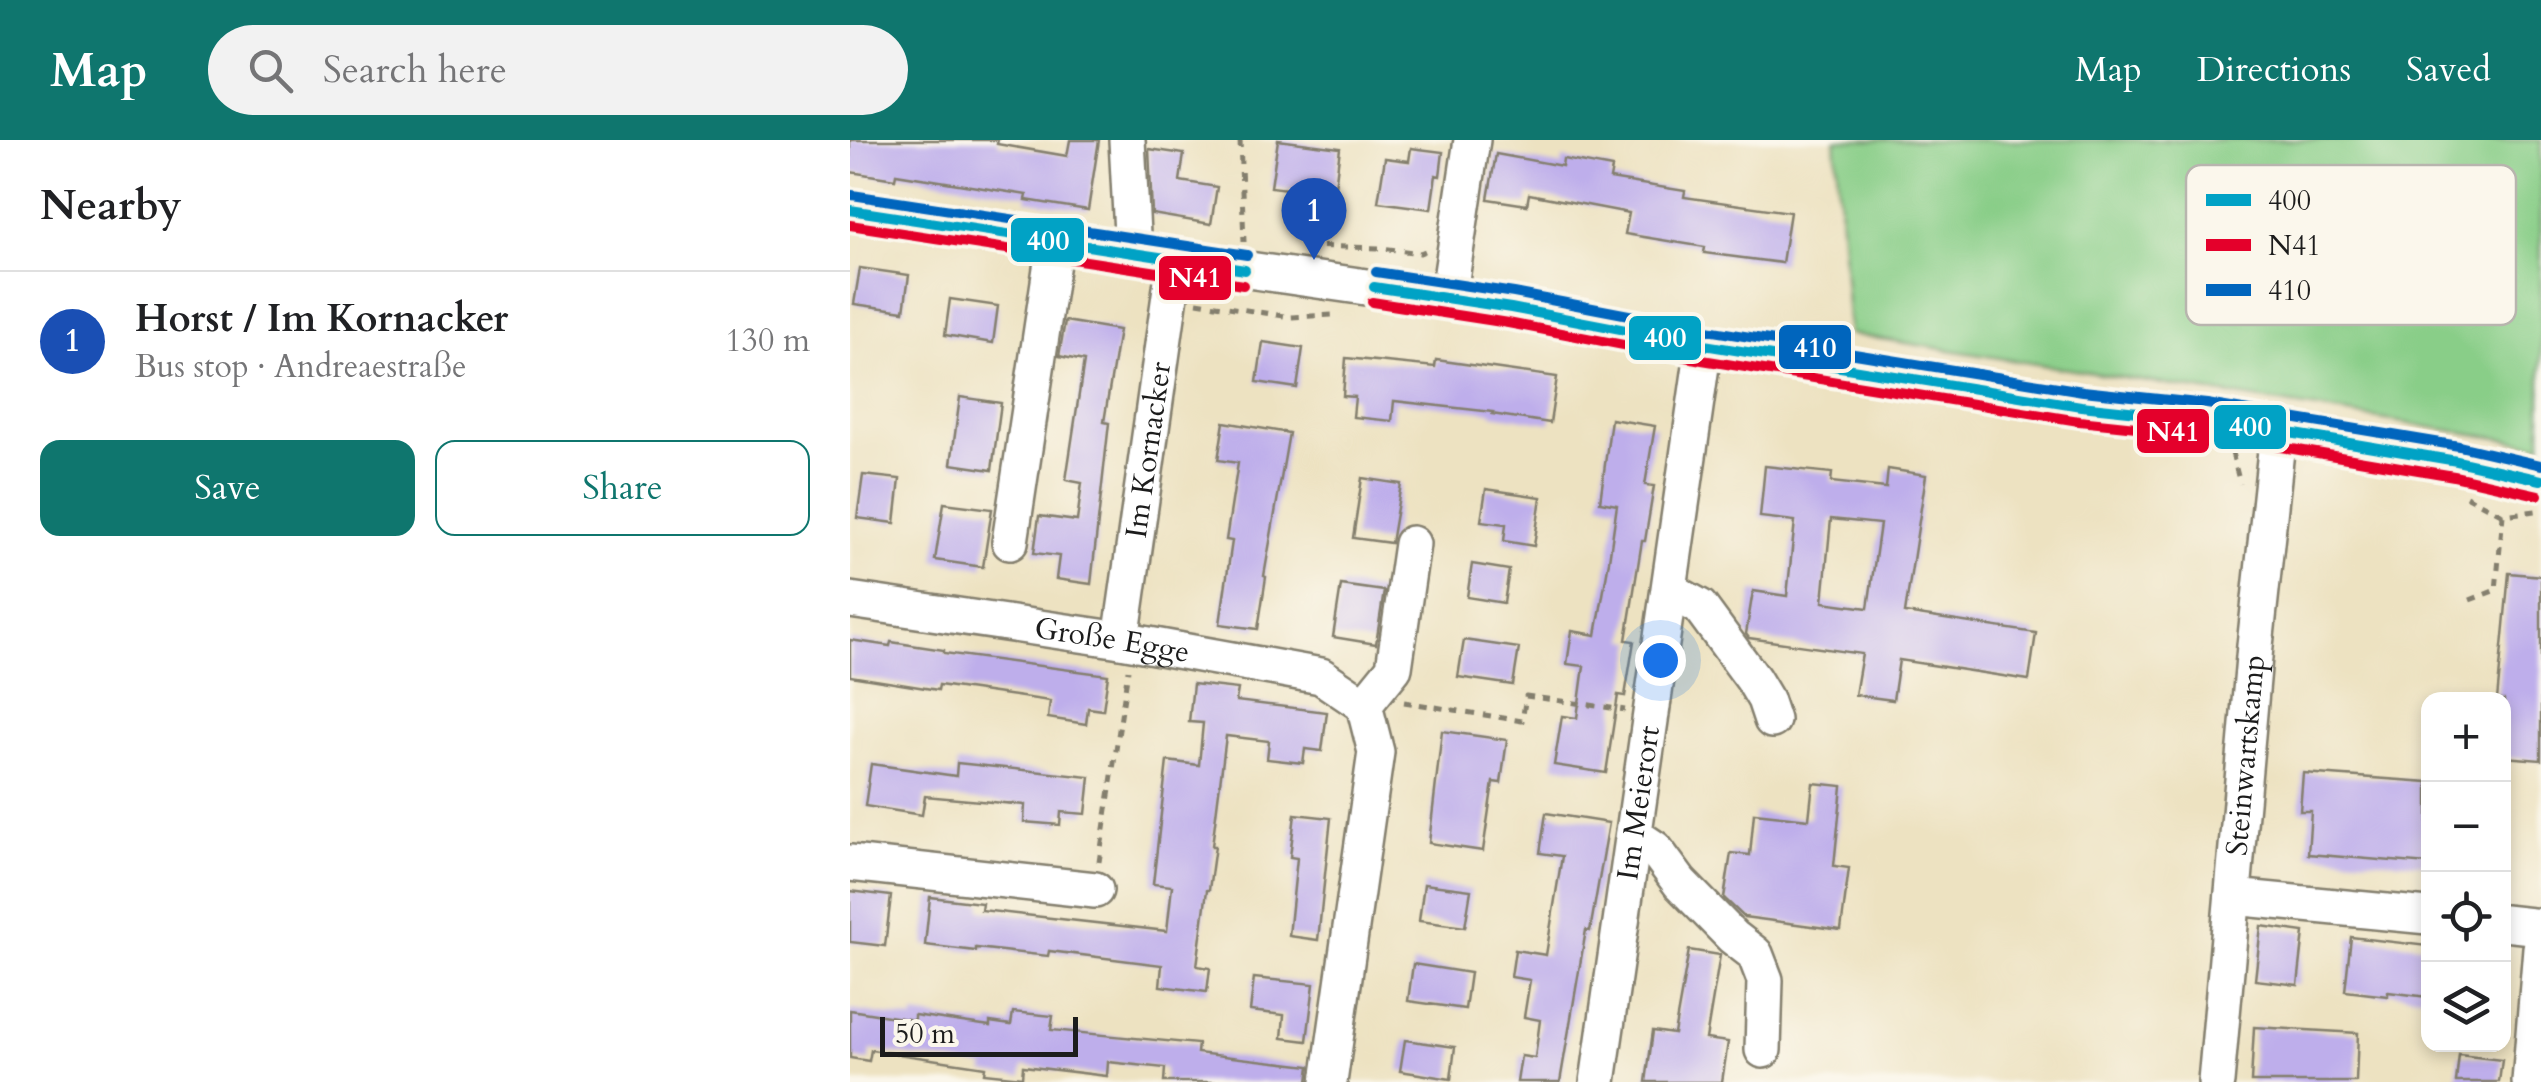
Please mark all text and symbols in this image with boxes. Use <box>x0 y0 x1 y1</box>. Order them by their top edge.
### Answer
search box <box>208 25 908 115</box>
text: Map <box>50 38 148 103</box>
icon: search <box>243 43 298 98</box>
text: Search here <box>323 44 507 96</box>
text: Map <box>2075 46 2142 94</box>
text: Directions <box>2197 46 2351 94</box>
text: Saved <box>2406 46 2491 94</box>
legend <box>2186 165 2516 325</box>
text: Nearby <box>40 177 182 234</box>
pin: 1 <box>1282 178 1346 260</box>
text: 400 <box>2268 182 2311 220</box>
line badge: 400 <box>1009 216 1086 264</box>
text: 400 <box>1026 222 1070 260</box>
text: N41 <box>2268 227 2321 265</box>
line badge: N41 <box>1157 254 1233 302</box>
text: N41 <box>1169 259 1221 297</box>
text: 410 <box>2268 272 2311 310</box>
text: Horst / Im Kornacker <box>135 293 508 345</box>
line badge: 400 <box>1627 314 1703 362</box>
text: 1 <box>64 319 81 363</box>
text: 130 m <box>725 319 810 363</box>
text: 400 <box>1643 319 1687 357</box>
line badge: 410 <box>1777 323 1853 371</box>
text: 410 <box>1793 329 1837 367</box>
text: Bus stop · Andreaestraße <box>135 345 467 389</box>
street label: Im Kornacker <box>1115 359 1181 541</box>
line badge: 400 <box>2212 403 2288 451</box>
line badge: N41 <box>2135 407 2211 455</box>
text: 400 <box>2228 408 2272 446</box>
text: N41 <box>2147 413 2199 451</box>
button: Save <box>40 440 415 536</box>
button: Share <box>435 440 810 536</box>
street label: Große Egge <box>1032 607 1193 672</box>
your location <box>1635 635 1686 686</box>
street label: Steinwartskamp <box>2216 653 2275 857</box>
map controls <box>2421 692 2511 1052</box>
button: + <box>2421 692 2511 782</box>
street label: Im Meierort <box>1607 723 1670 883</box>
button: − <box>2421 782 2511 872</box>
button: locate <box>2421 872 2511 962</box>
button: layers <box>2421 962 2511 1052</box>
scale bar <box>880 1012 1078 1056</box>
text: 50 m <box>895 1015 955 1053</box>

